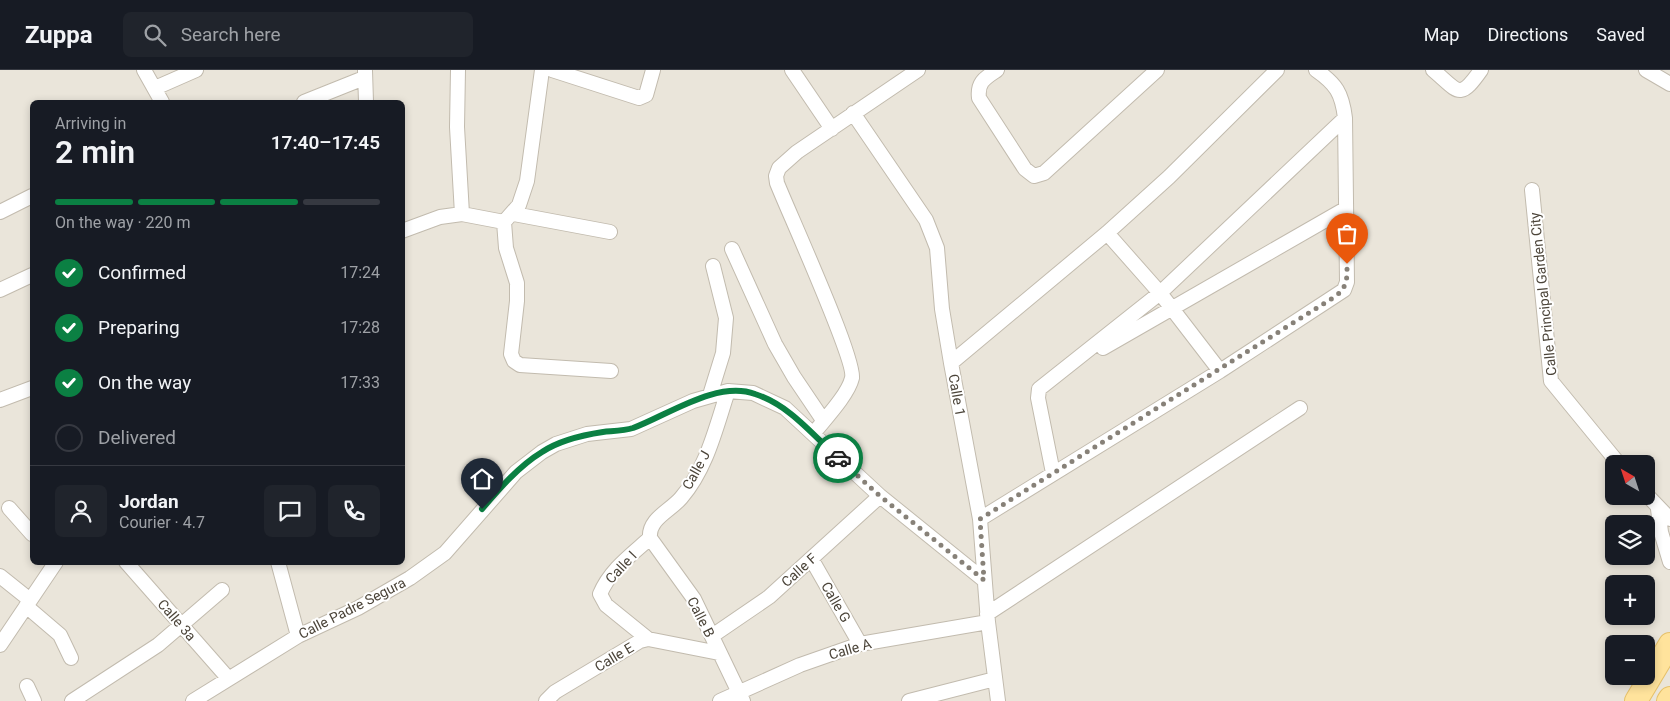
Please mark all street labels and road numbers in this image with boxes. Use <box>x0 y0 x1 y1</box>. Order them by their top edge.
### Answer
street label: Calle Principal Garden City <box>1526 211 1560 377</box>
street label: Calle 1 <box>945 373 969 417</box>
street label: Calle J <box>679 448 713 492</box>
street label: Calle I <box>602 548 640 586</box>
street label: Calle F <box>778 550 820 590</box>
street label: Calle Padre Segura <box>296 574 408 642</box>
street label: Calle G <box>818 579 854 625</box>
street label: Calle B <box>684 594 718 640</box>
street label: Calle 3a <box>155 596 199 644</box>
street label: Calle A <box>827 635 873 663</box>
street label: Calle E <box>592 639 636 675</box>

